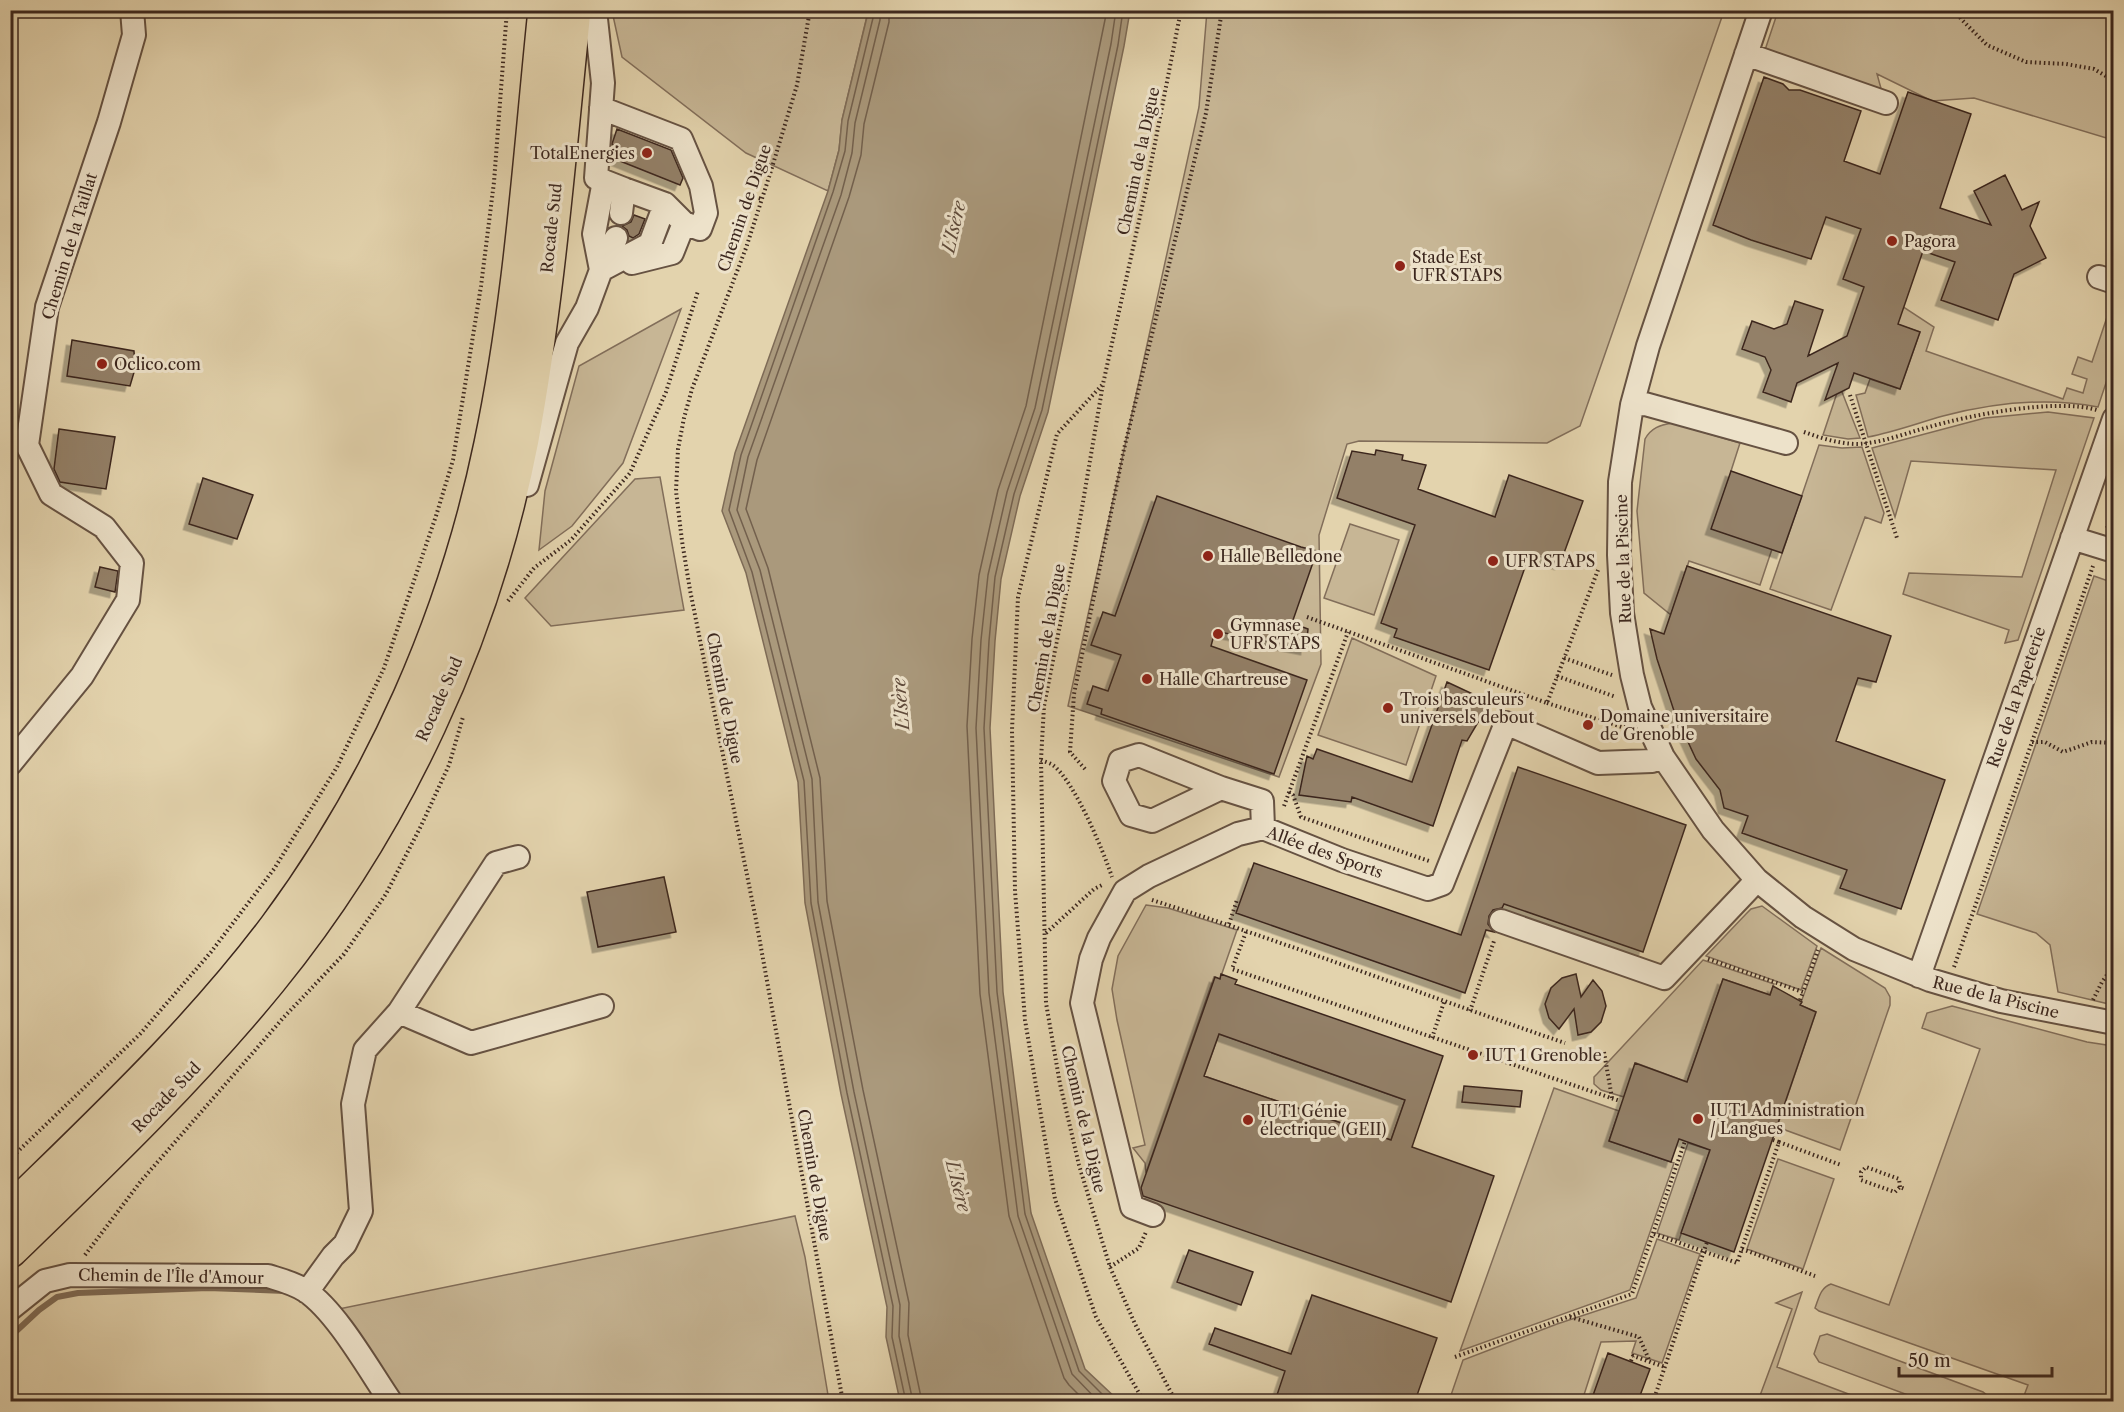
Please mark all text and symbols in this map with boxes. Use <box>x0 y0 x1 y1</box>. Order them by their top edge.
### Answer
street label: Chemin de la Digue <box>1113 85 1163 237</box>
street label: Chemin de Digue <box>713 142 775 274</box>
place label: TotalEnergies <box>530 143 635 163</box>
marker: TotalEnergies <box>640 146 654 160</box>
street label: Chemin de la Taillat <box>37 170 101 322</box>
street label: Rocade Sud <box>536 182 566 274</box>
water label: L'Isère <box>937 198 971 257</box>
place label: Pagora <box>1904 231 1957 251</box>
marker: Pagora <box>1885 234 1899 248</box>
place label: Stade Est UFR STAPS <box>1412 247 1502 285</box>
marker: Stade Est UFR STAPS <box>1393 259 1407 273</box>
place label: Oclico.com <box>114 354 201 374</box>
marker: Oclico.com <box>95 357 109 371</box>
street label: Rue de la Piscine <box>1611 494 1635 624</box>
place label: Halle Belledone <box>1220 546 1342 566</box>
marker: Halle Belledone <box>1201 549 1215 563</box>
place label: UFR STAPS <box>1505 551 1595 571</box>
marker: UFR STAPS <box>1486 554 1500 568</box>
street label: Chemin de la Digue <box>1023 562 1069 714</box>
place label: Gymnase UFR STAPS <box>1230 615 1320 653</box>
street label: Rue de la Papeterie <box>1982 624 2050 770</box>
marker: Gymnase UFR STAPS <box>1211 627 1225 641</box>
street label: Chemin de Digue <box>702 631 748 765</box>
street label: Rocade Sud <box>411 653 467 744</box>
place label: Halle Chartreuse <box>1159 669 1288 689</box>
marker: Halle Chartreuse <box>1140 672 1154 686</box>
water label: L'Isère <box>888 676 914 733</box>
place label: Trois basculeurs universels debout <box>1400 689 1534 727</box>
marker: Trois basculeurs universels debout <box>1381 701 1395 715</box>
place label: Domaine universitaire de Grenoble <box>1600 706 1769 744</box>
marker: Domaine universitaire de Grenoble <box>1581 718 1595 732</box>
street label: Allée des Sports <box>1263 821 1386 882</box>
street label: Rue de la Piscine <box>1931 972 2061 1022</box>
street label: Chemin de la Digue <box>1057 1043 1111 1195</box>
place label: IUT 1 Grenoble <box>1485 1045 1602 1065</box>
marker: IUT 1 Grenoble <box>1466 1048 1480 1062</box>
street label: Rocade Sud <box>127 1057 205 1136</box>
place label: IUT1 Administration / Langues <box>1710 1100 1865 1138</box>
place label: IUT1 Génie électrique (GEII) <box>1260 1101 1387 1139</box>
street label: Chemin de Digue <box>794 1108 836 1242</box>
marker: IUT1 Administration / Langues <box>1691 1112 1705 1126</box>
marker: IUT1 Génie électrique (GEII) <box>1241 1113 1255 1127</box>
water label: L'Isère <box>941 1156 975 1215</box>
street label: Chemin de l'Île d'Amour <box>78 1264 264 1288</box>
scale bar <box>1899 1340 2052 1378</box>
text: 50 m <box>1908 1350 1951 1372</box>

